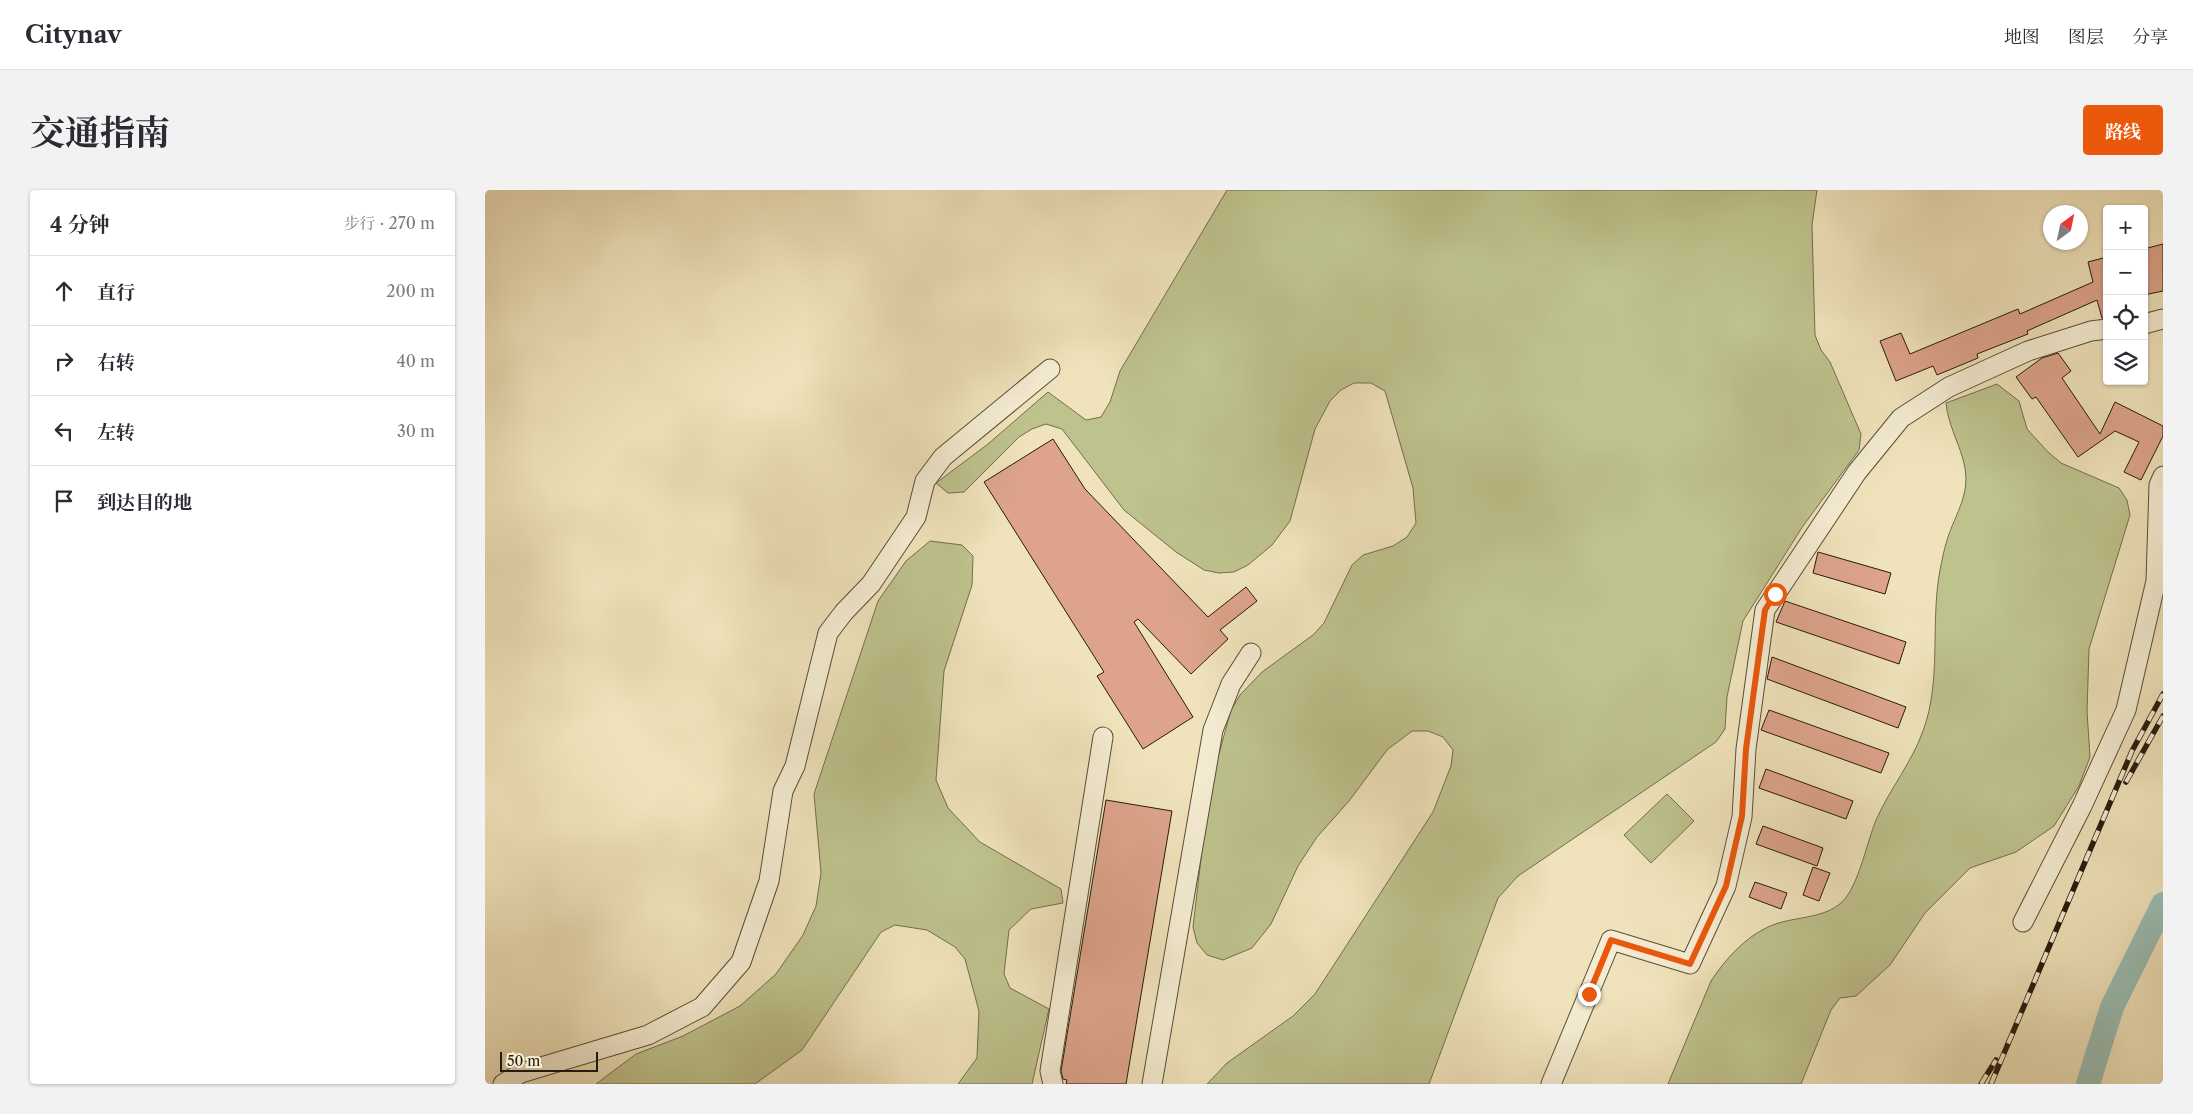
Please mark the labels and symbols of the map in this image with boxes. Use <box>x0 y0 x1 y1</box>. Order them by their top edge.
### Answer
north arrow <box>2043 205 2088 250</box>
route start <box>1764 583 1787 606</box>
route end <box>1578 983 1601 1006</box>
scale bar <box>500 1049 597 1072</box>

